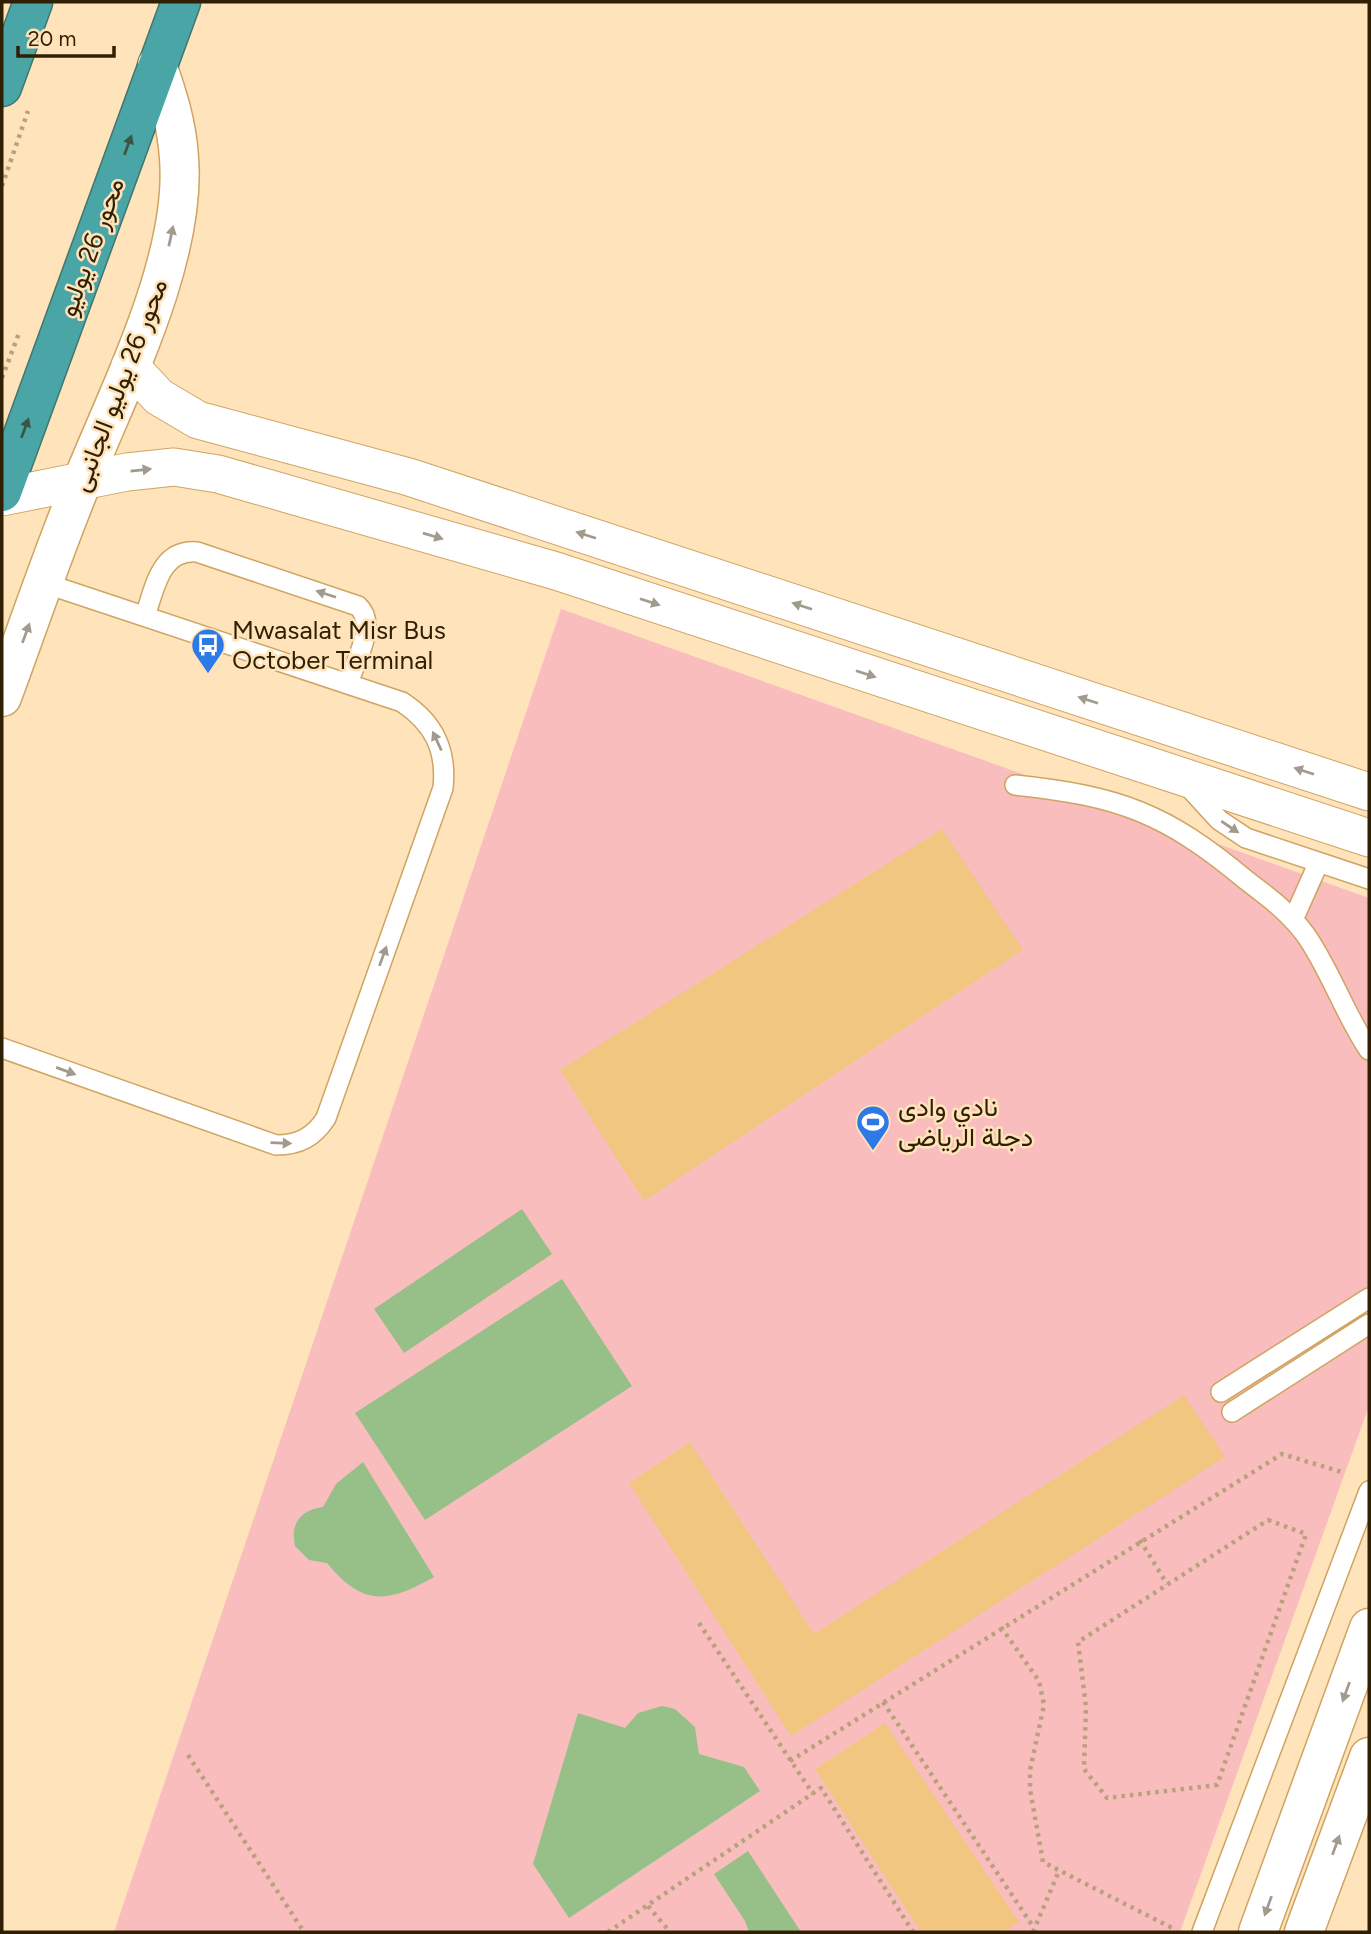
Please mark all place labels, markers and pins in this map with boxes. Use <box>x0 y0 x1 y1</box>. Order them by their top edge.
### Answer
place label: Mwasalat Misr Bus October Terminal <box>232 614 446 676</box>
bus stop icon: Mwasalat Misr Bus October Terminal <box>189 626 227 675</box>
place label: نادي وادى دجلة الرياضى <box>898 1091 1033 1153</box>
sports icon: نادي وادى دجلة الرياضى <box>854 1103 892 1152</box>

